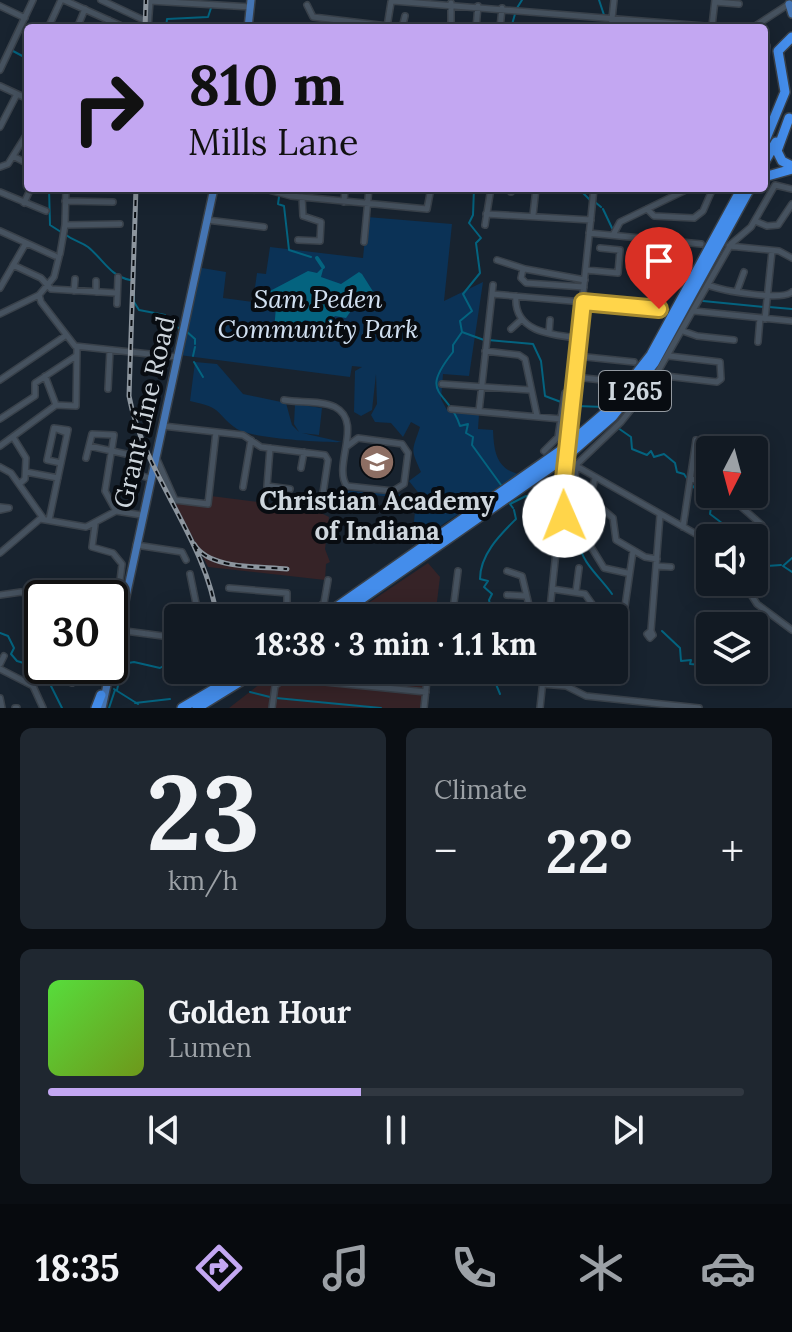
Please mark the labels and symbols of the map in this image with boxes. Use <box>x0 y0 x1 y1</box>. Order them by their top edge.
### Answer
pin <box>625 227 693 309</box>
park label: Sam Peden Community Park <box>218 282 418 345</box>
street label: Grant Line Road <box>106 313 182 511</box>
road number: I 265 <box>599 371 671 411</box>
north arrow <box>696 436 768 508</box>
school or university icon: Christian Academy of Indiana <box>358 443 396 481</box>
position arrow <box>522 474 606 558</box>
place label: Christian Academy of Indiana <box>259 484 495 547</box>
speed limit sign: 30 <box>24 580 128 684</box>

